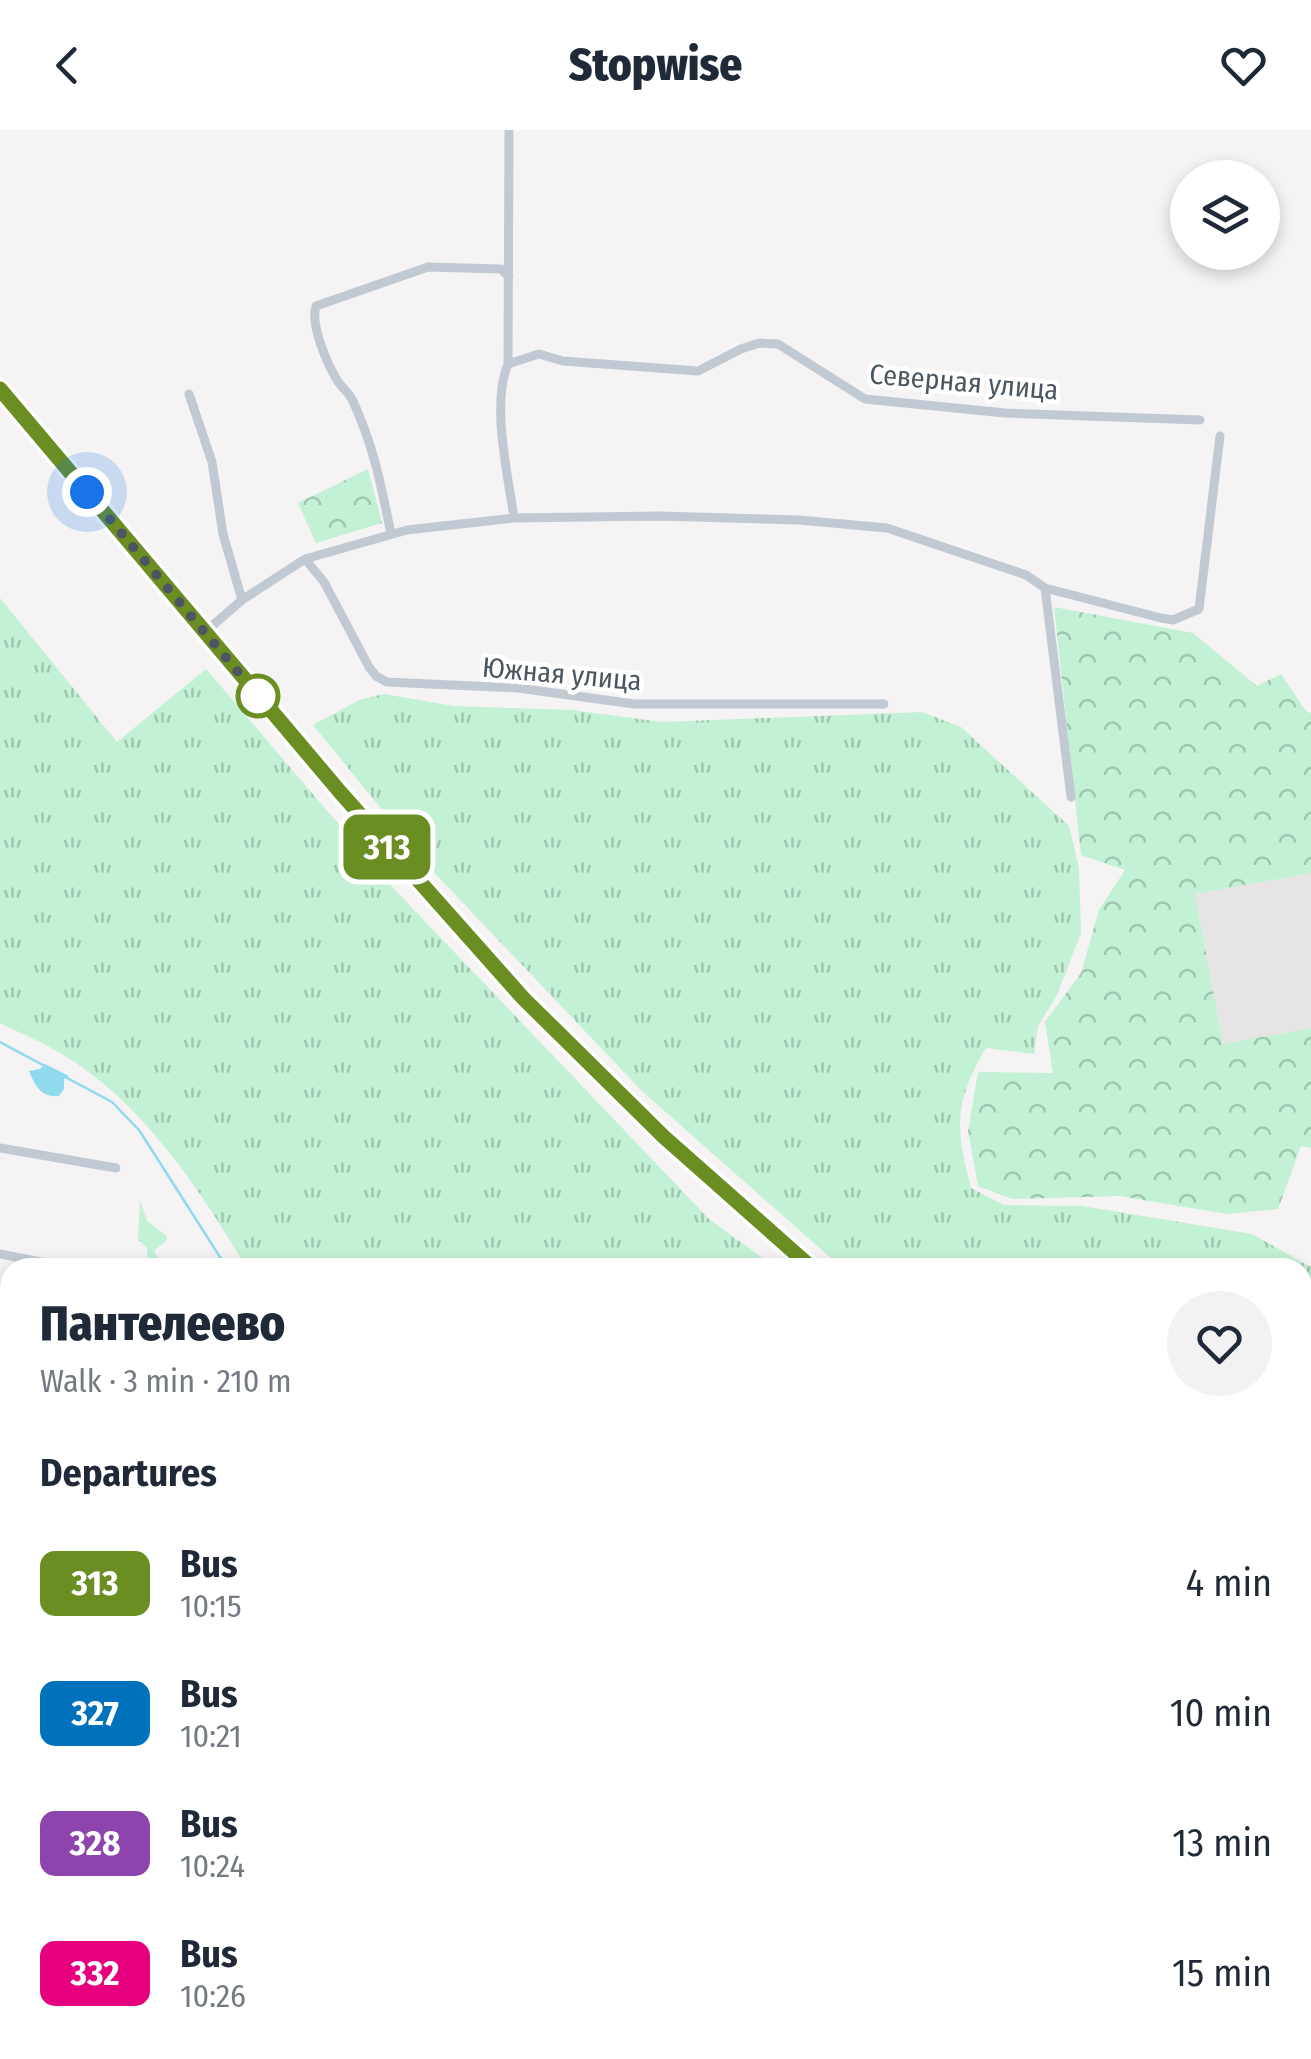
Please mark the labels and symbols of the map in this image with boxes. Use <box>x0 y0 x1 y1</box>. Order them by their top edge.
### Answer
street label: Северная улица <box>868 357 1060 407</box>
your location <box>62 467 112 517</box>
street label: Южная улица <box>481 651 643 697</box>
unlabelled marker <box>237 675 279 717</box>
line badge: 313 <box>330 814 444 880</box>

